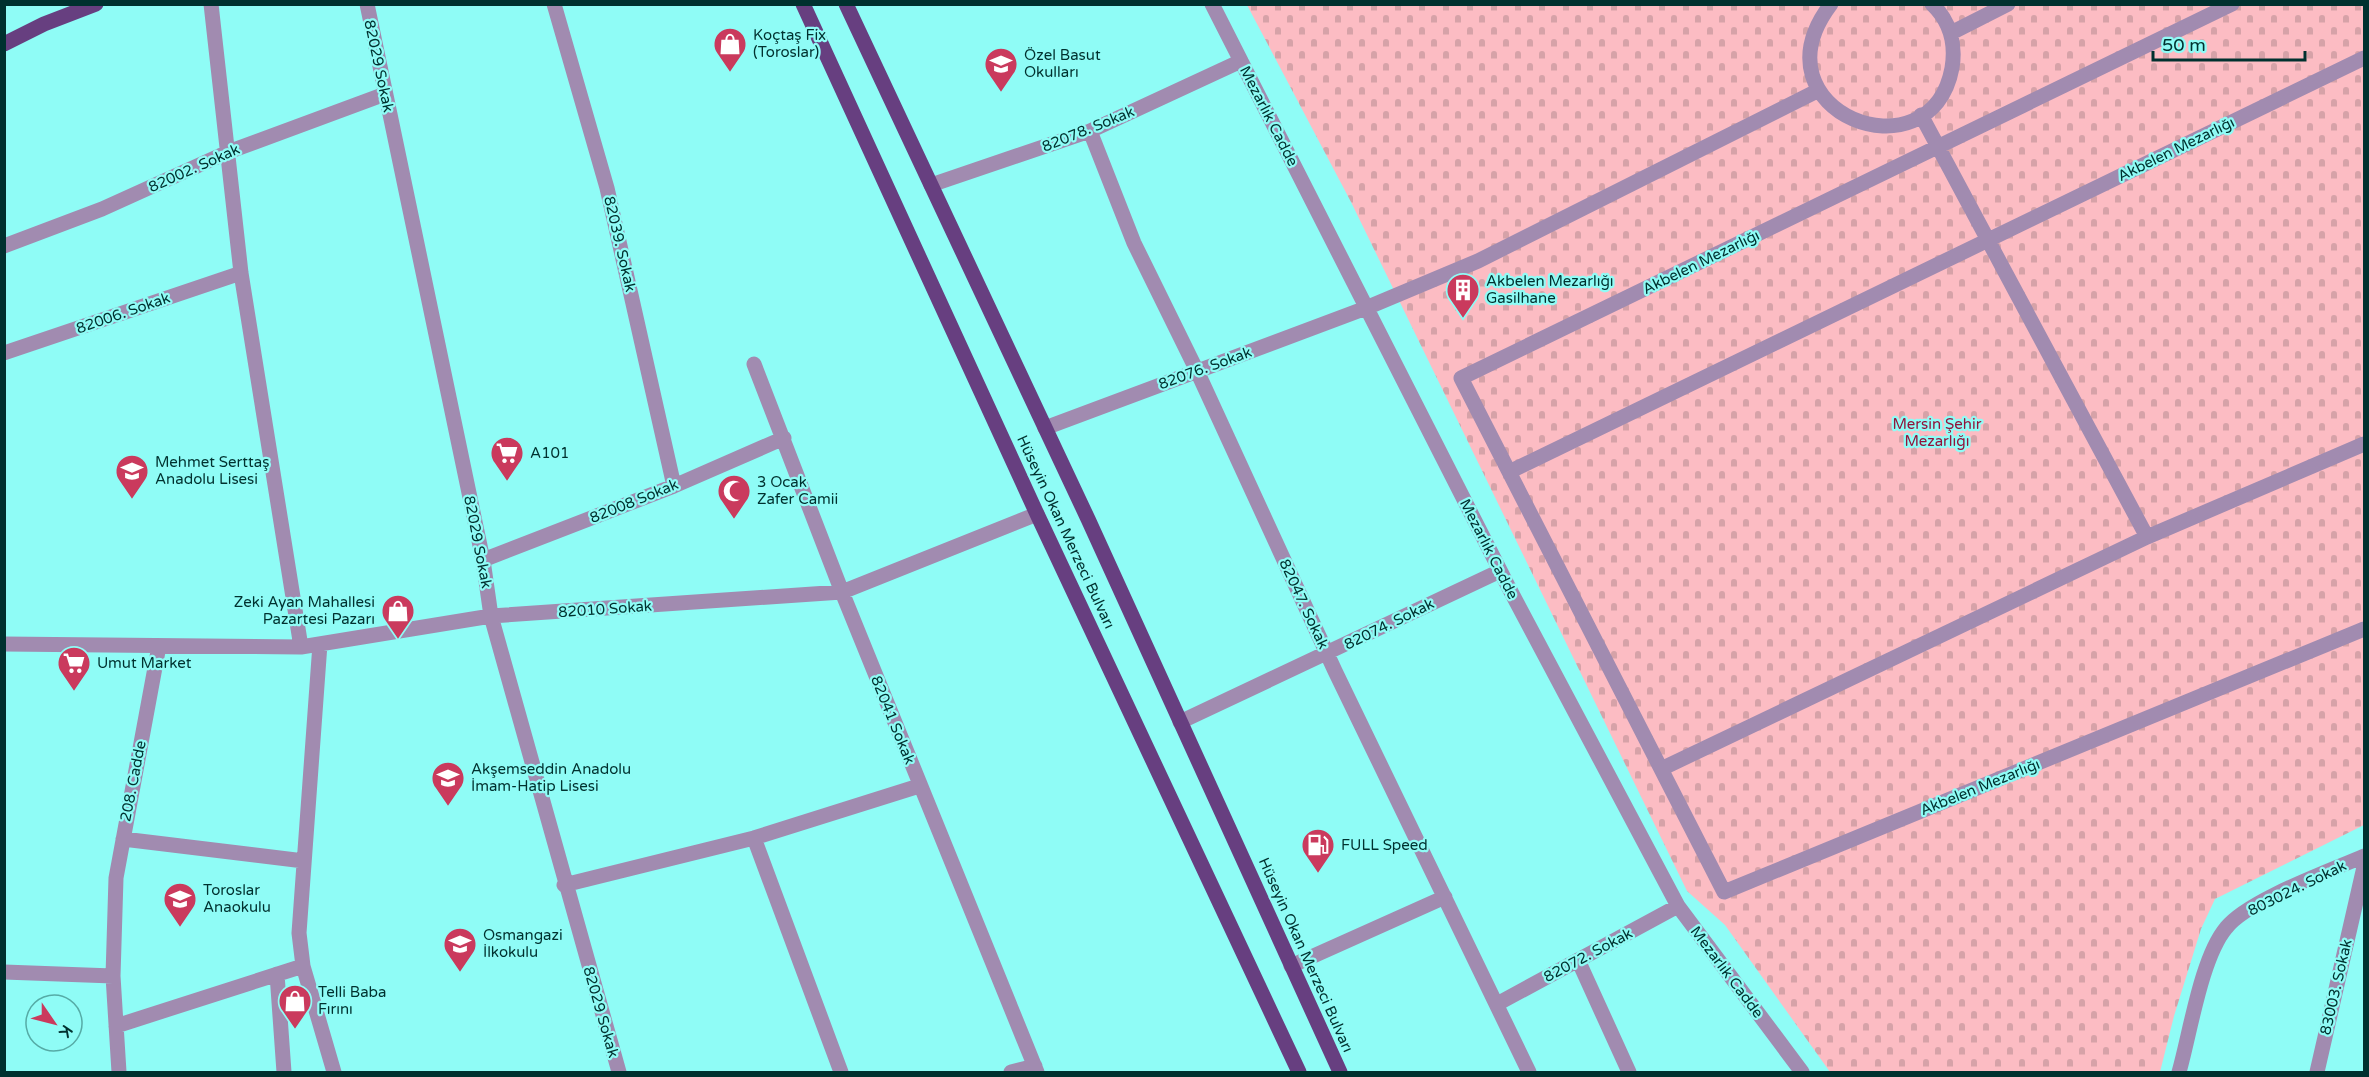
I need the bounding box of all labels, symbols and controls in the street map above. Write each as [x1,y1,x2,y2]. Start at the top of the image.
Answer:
street label: 82029 Sokak [360,18,398,114]
scale bar [2153,24,2304,62]
shop icon: Koçtaş Fix (Toroslar) [712,26,748,73]
place label: Koçtaş Fix (Toroslar) [753,26,826,61]
text: 50 m [2162,34,2206,56]
school or university icon: Özel Basut Okulları [983,46,1019,93]
place label: Özel Basut Okulları [1024,46,1101,81]
street label: Mezarlık Cadde [1236,63,1302,169]
street label: 82078. Sokak [1039,102,1137,156]
street label: Akbelen Mezarlığı [2115,113,2237,185]
street label: 82002. Sokak [146,140,242,196]
street label: 82039. Sokak [600,194,640,294]
street label: Akbelen Mezarlığı [1640,226,1762,298]
building icon: Akbelen Mezarlığı Gasilhane [1445,272,1481,319]
place label: Akbelen Mezarlığı Gasilhane [1486,272,1614,307]
street label: 82006. Sokak [74,289,172,337]
street label: 82076. Sokak [1156,343,1254,393]
park label: Mersin Şehir Mezarlığı [1893,415,1982,450]
street label: Hüseyin Okan Merzeci Bulvarı [1013,432,1119,632]
supermarket icon: A101 [489,435,525,482]
place label: A101 [530,444,569,462]
school or university icon: Mehmet Serttaş Anadolu Lisesi [114,453,150,500]
place label: Mehmet Serttaş Anadolu Lisesi [155,453,269,488]
mosque icon: 3 Ocak Zafer Camii [716,473,752,520]
place label: 3 Ocak Zafer Camii [757,473,838,508]
street label: 82008 Sokak [587,475,681,527]
street label: 82029 Sokak [460,494,496,590]
street label: Mezarlık Cadde [1456,496,1522,602]
street label: 82047. Sokak [1275,556,1333,652]
place label: Zeki Ayan Mahallesi Pazartesi Pazarı [234,593,375,628]
shop icon: Zeki Ayan Mahallesi Pazartesi Pazarı [380,593,416,640]
street label: 82074. Sokak [1341,594,1437,654]
street label: 82010 Sokak [557,597,653,621]
supermarket icon: Umut Market [56,645,92,692]
place label: Umut Market [97,654,192,672]
street label: 82041 Sokak [867,673,919,767]
street label: 208. Cadde [116,739,150,823]
street label: Akbelen Mezarlığı [1917,755,2043,819]
school or university icon: Akşemseddin Anadolu İmam-Hatip Lisesi [430,760,466,807]
place label: Akşemseddin Anadolu İmam-Hatip Lisesi [471,760,631,795]
fuel station icon: FULL Speed [1300,827,1336,874]
place label: FULL Speed [1341,836,1428,854]
street label: Hüseyin Okan Merzeci Bulvarı [1255,855,1357,1055]
street label: 803024. Sokak [2245,856,2349,920]
school or university icon: Toroslar Anaokulu [162,881,198,928]
place label: Toroslar Anaokulu [203,881,271,916]
street label: Mezarlık Cadde [1687,923,1767,1021]
street label: 82072. Sokak [1541,924,1635,986]
school or university icon: Osmangazi İlkokulu [442,926,478,973]
place label: Osmangazi İlkokulu [483,926,563,961]
street label: 83003. Sokak [2316,937,2356,1037]
street label: 82029 Sokak [579,964,623,1060]
shop icon: Telli Baba Fırını [277,983,313,1030]
place label: Telli Baba Fırını [318,983,387,1018]
north arrow [24,993,84,1053]
text: K [54,1021,77,1041]

